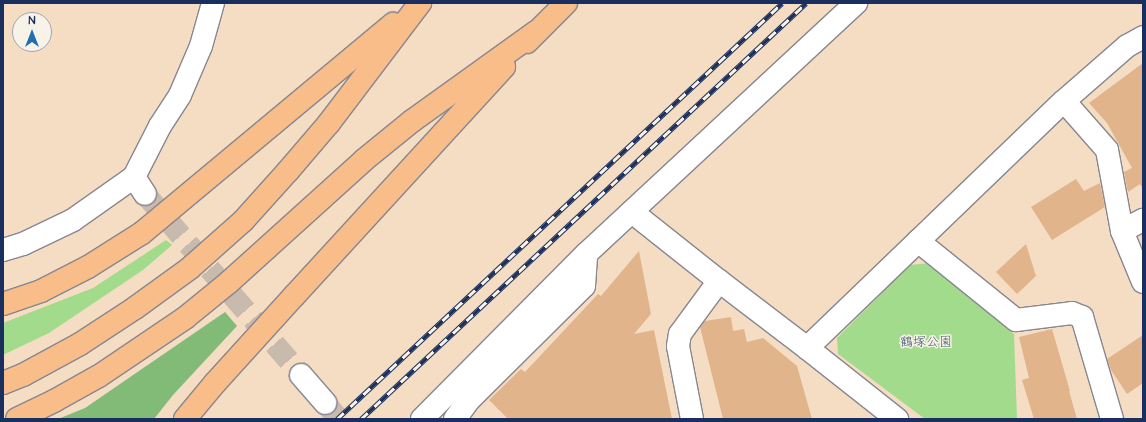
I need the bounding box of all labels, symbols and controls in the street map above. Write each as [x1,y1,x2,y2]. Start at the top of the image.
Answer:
north arrow [12,12,52,52]
text: N [29,13,35,28]
park label: 鶴塚公園 [900,334,952,350]

